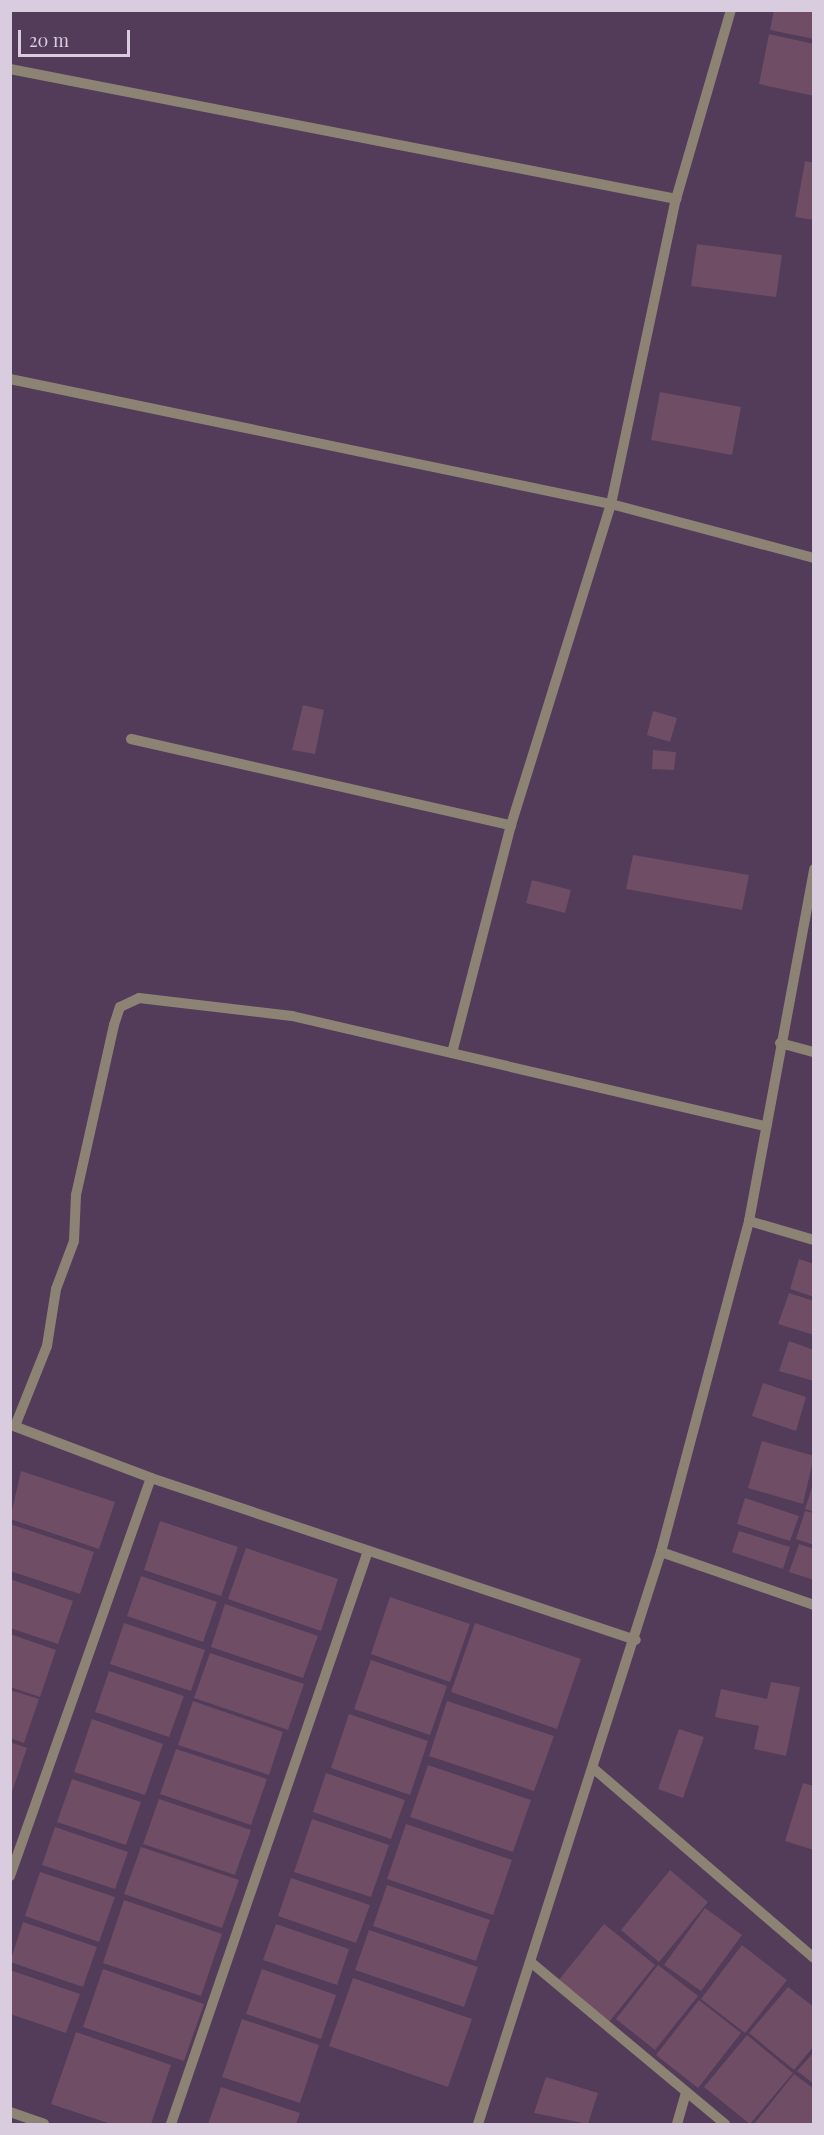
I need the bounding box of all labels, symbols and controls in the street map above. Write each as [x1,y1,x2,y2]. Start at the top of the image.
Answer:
scale bar [21,18,134,56]
text: 20 m [29,28,69,52]

